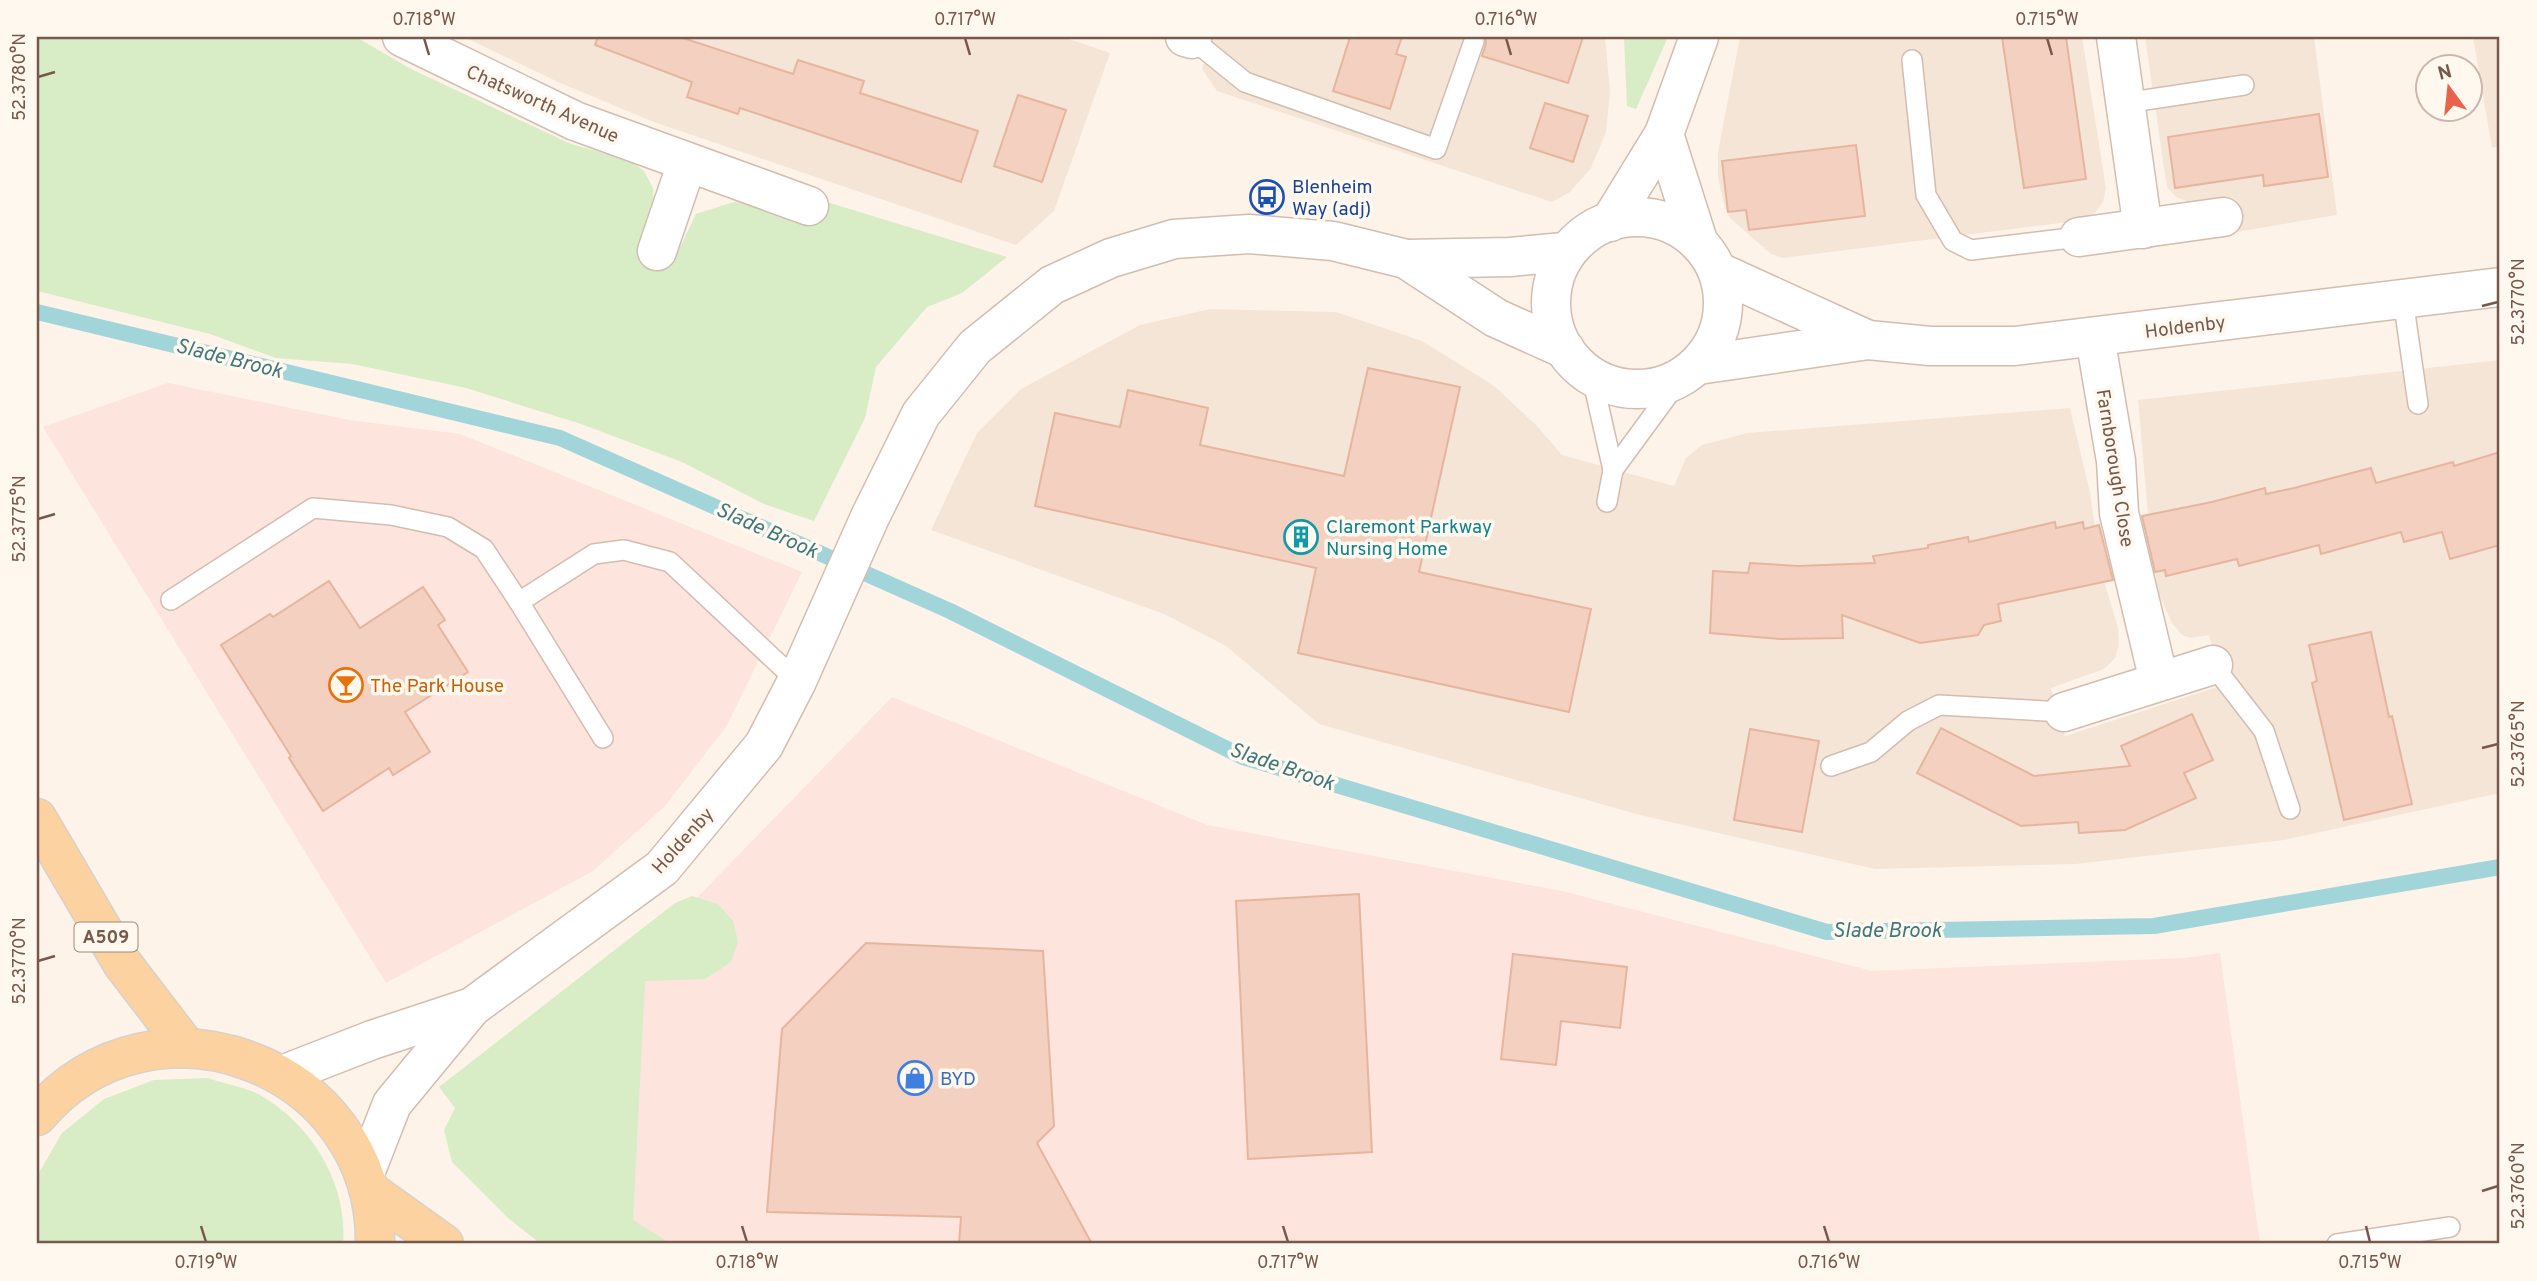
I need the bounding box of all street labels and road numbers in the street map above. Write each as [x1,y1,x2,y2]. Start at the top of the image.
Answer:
street label: Chatsworth Avenue [462,60,622,149]
street label: Holdenby [2143,311,2227,345]
street label: Farnborough Close [2090,388,2138,549]
street label: Holdenby [647,803,720,880]
road number: A509 [74,922,138,952]

